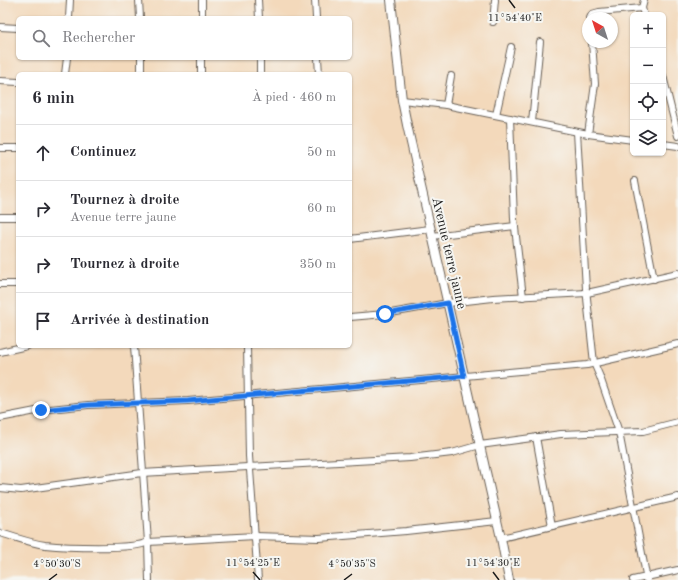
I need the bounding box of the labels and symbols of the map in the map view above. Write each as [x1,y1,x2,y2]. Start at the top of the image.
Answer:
north arrow [582,12,618,48]
text: 11°54'40"E [488,13,542,23]
street label: Avenue terre jaune [429,196,469,310]
route start [376,305,394,323]
route end [32,401,50,419]
text: 11°54'25"E [226,558,280,568]
text: 11°54'30"E [466,558,520,568]
text: 4°50'30"S [33,559,81,569]
text: 4°50'35"S [328,559,376,569]

